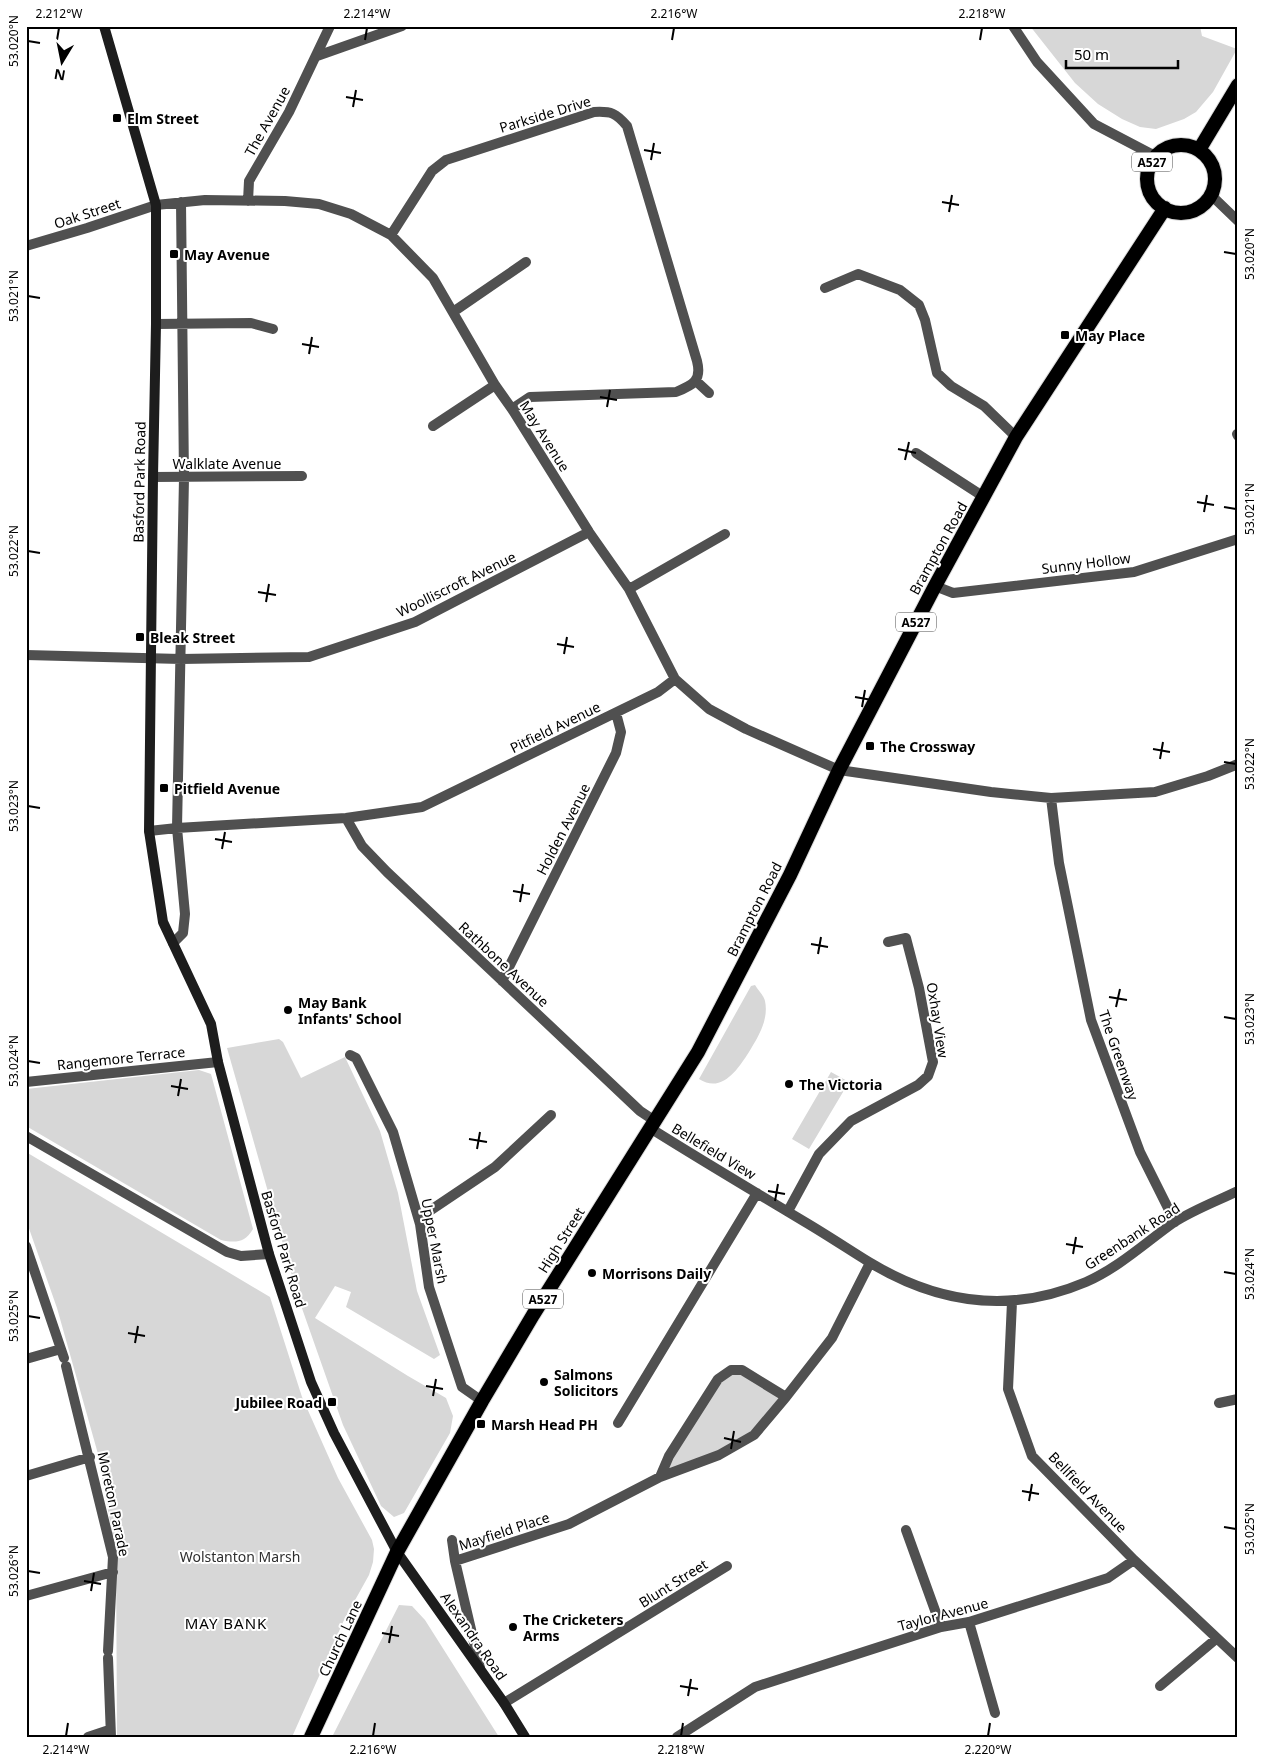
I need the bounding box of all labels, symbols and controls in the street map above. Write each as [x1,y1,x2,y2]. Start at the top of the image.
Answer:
text: 2.212°W [36,5,82,22]
text: 2.214°W [344,5,390,22]
text: 2.216°W [651,5,697,22]
text: 2.218°W [959,5,1005,22]
text: 53.020°N [5,15,22,67]
north arrow [38,38,88,88]
scale bar [1066,38,1179,70]
text: 50 m [1074,44,1109,64]
text: N [52,65,67,86]
street label: The Avenue [240,83,294,159]
street label: Parkside Drive [497,91,593,137]
place label: Elm Street [127,109,199,128]
marker: Elm Street [111,112,123,124]
road number: A527 [1132,152,1172,172]
street label: Oak Street [51,193,123,233]
text: 53.020°N [1241,228,1258,280]
place label: May Avenue [184,245,270,264]
marker: May Avenue [168,248,180,260]
text: 53.021°N [5,270,22,322]
place label: May Place [1075,326,1145,345]
marker: May Place [1059,329,1071,341]
street label: May Avenue [516,397,574,475]
street label: Basford Park Road [128,421,150,543]
street label: Walklate Avenue [173,454,282,473]
text: 53.021°N [1241,483,1258,535]
street label: Brampton Road [905,498,971,598]
text: 53.022°N [5,525,22,577]
street label: Woolliscroft Avenue [393,547,519,621]
street label: Sunny Hollow [1040,548,1132,578]
road number: A527 [896,612,936,632]
place label: Bleak Street [150,628,235,647]
marker: Bleak Street [134,631,146,643]
street label: Pitfield Avenue [507,697,604,757]
place label: The Crossway [880,737,975,756]
text: 53.022°N [1241,738,1258,790]
marker: The Crossway [864,740,876,752]
place label: Pitfield Avenue [174,779,280,798]
text: 53.023°N [5,780,22,832]
street label: Holden Avenue [532,780,594,878]
marker: Pitfield Avenue [158,782,170,794]
street label: Brampton Road [722,859,786,959]
street label: Rathbone Avenue [455,917,553,1011]
street label: Oxhay View [923,981,953,1059]
place label: May Bank Infants' School [298,993,402,1028]
text: 53.023°N [1241,993,1258,1045]
marker: May Bank Infants' School [282,1004,294,1016]
street label: The Greenway [1095,1007,1144,1103]
text: 53.024°N [5,1035,22,1087]
street label: Rangemore Terrace [56,1042,186,1074]
place label: The Victoria [799,1075,882,1094]
marker: The Victoria [783,1078,795,1090]
street label: Bellefield View [668,1118,760,1184]
street label: Basford Park Road [257,1188,311,1310]
street label: Upper Marsh [417,1197,453,1285]
street label: Greenbank Road [1081,1198,1183,1274]
street label: High Street [533,1204,589,1276]
text: 53.024°N [1241,1248,1258,1300]
place label: Morrisons Daily [602,1264,711,1283]
marker: Morrisons Daily [586,1267,598,1279]
text: 53.025°N [5,1290,22,1342]
road number: A527 [523,1290,563,1308]
place label: Salmons Solicitors [554,1365,618,1400]
marker: Salmons Solicitors [538,1376,550,1388]
place label: Jubilee Road [234,1393,322,1412]
marker: Jubilee Road [326,1396,338,1408]
place label: Marsh Head PH [491,1415,598,1434]
marker: Marsh Head PH [475,1418,487,1430]
street label: Bellfield Avenue [1045,1447,1132,1537]
street label: Moreton Parade [94,1450,134,1558]
text: 53.025°N [1241,1503,1258,1555]
street label: Mayfield Place [456,1507,552,1555]
text: 53.026°N [5,1545,22,1597]
park label: Wolstanton Marsh [180,1547,300,1566]
street label: Blunt Street [635,1554,711,1612]
street label: Alexandra Road [437,1588,511,1684]
street label: Taylor Avenue [896,1593,990,1635]
street label: Church Lane [314,1597,366,1679]
place label: The Cricketers Arms [523,1610,624,1645]
district label: MAY BANK [185,1613,267,1633]
marker: The Cricketers Arms [507,1621,519,1633]
text: 2.214°W [43,1741,89,1758]
text: 2.216°W [350,1741,396,1758]
text: 2.218°W [658,1741,704,1758]
text: 2.220°W [965,1741,1011,1758]

